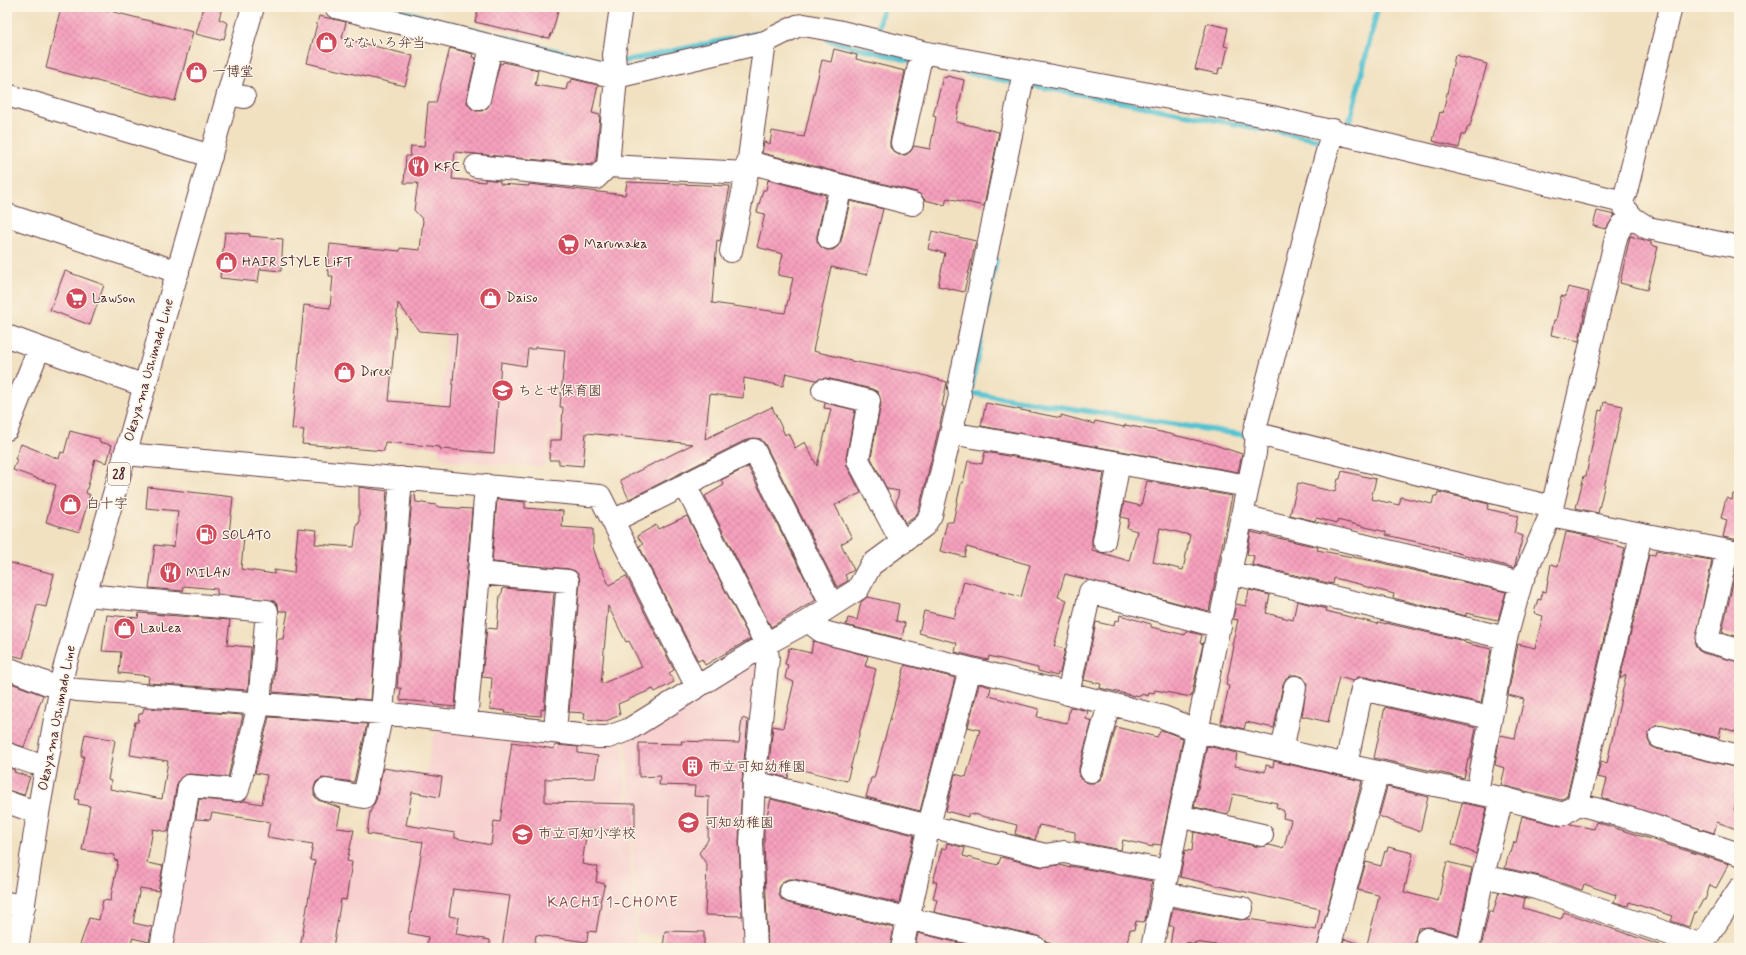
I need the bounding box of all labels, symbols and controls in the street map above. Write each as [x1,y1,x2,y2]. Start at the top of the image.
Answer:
shop icon: なないろ弁当 [314,30,340,56]
place label: なないろ弁当 [342,34,426,52]
shop icon: 一博堂 [184,59,210,85]
place label: 一博堂 [212,63,254,81]
restaurant icon: KFC [406,154,432,180]
place label: KFC [434,158,460,176]
supermarket icon: Marunaka [556,231,582,257]
place label: Marunaka [584,235,648,253]
shop icon: HAIR STYLE LiFT [214,249,240,275]
place label: HAIR STYLE LiFT [242,253,353,271]
supermarket icon: Lawson [64,285,90,311]
shop icon: Daiso [478,285,504,311]
place label: Lawson [92,289,135,307]
place label: Daiso [506,289,538,307]
street label: Okayama Ushimado Line [120,296,178,444]
shop icon: Direx [332,359,358,385]
place label: Direx [360,363,391,381]
school or university icon: ちとせ保育園 [489,378,515,404]
place label: ちとせ保育園 [518,382,602,400]
road number: 28 [108,463,130,485]
shop icon: 白十字 [58,491,84,517]
place label: 白十字 [86,495,128,513]
fuel station icon: SOLATO [193,522,219,548]
place label: SOLATO [222,526,271,544]
restaurant icon: MILAN [157,560,183,586]
place label: MILAN [186,564,231,582]
shop icon: LauLea [112,615,138,641]
place label: LauLea [140,619,182,637]
street label: Okayama Ushimado Line [34,644,80,792]
building icon: 市立可知幼稚園 [679,754,705,780]
place label: 市立可知幼稚園 [708,758,806,776]
school or university icon: 可知幼稚園 [675,810,701,836]
place label: 可知幼稚園 [704,814,774,832]
school or university icon: 市立可知小学校 [509,821,535,847]
place label: 市立可知小学校 [538,825,636,843]
district label: KACHI 1-CHOME [547,893,679,913]

